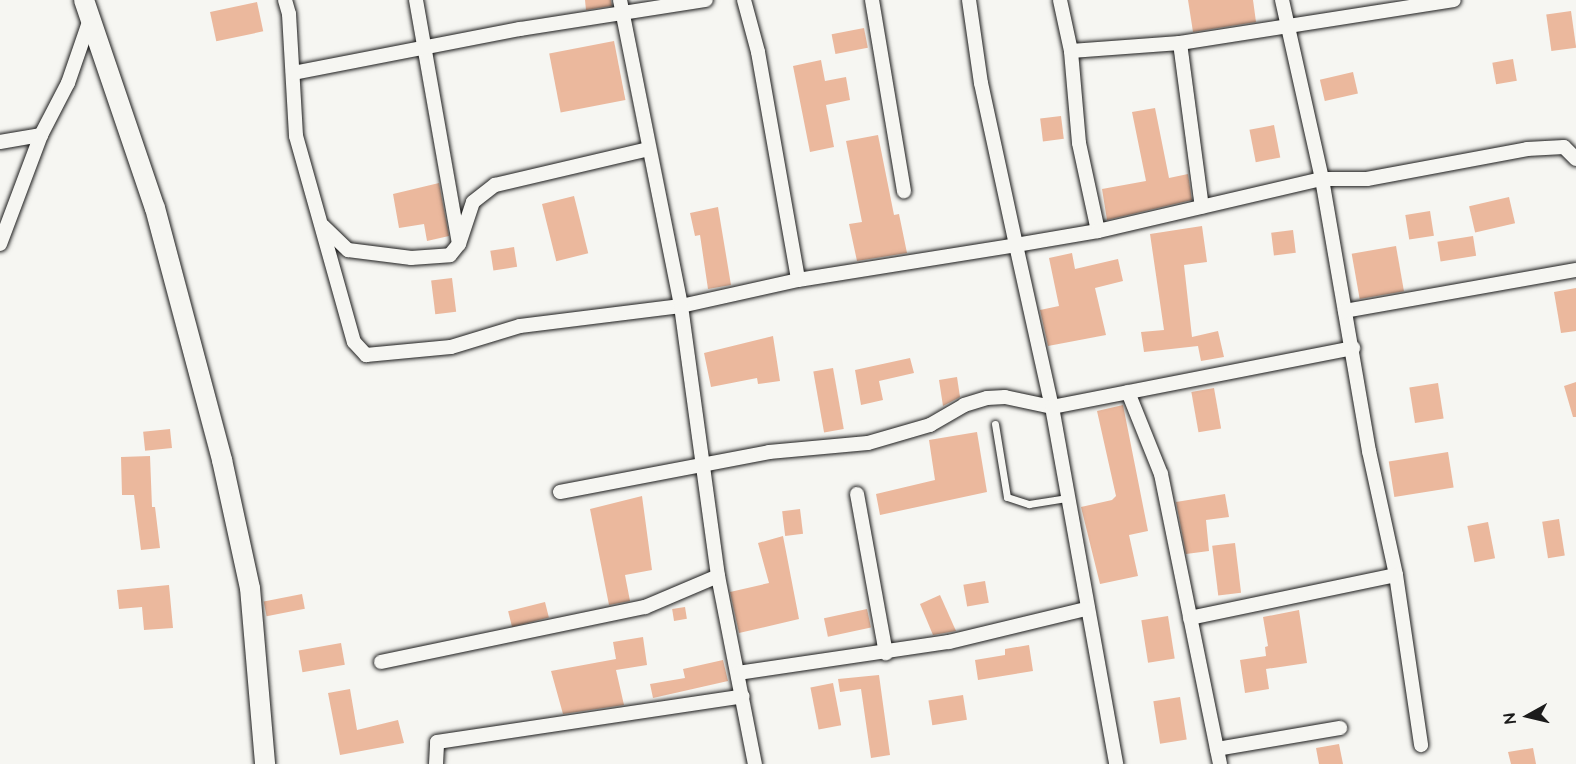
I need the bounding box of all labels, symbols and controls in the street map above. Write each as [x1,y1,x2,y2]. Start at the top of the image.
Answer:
north arrow [1498,686,1558,746]
text: N [1499,712,1522,725]

